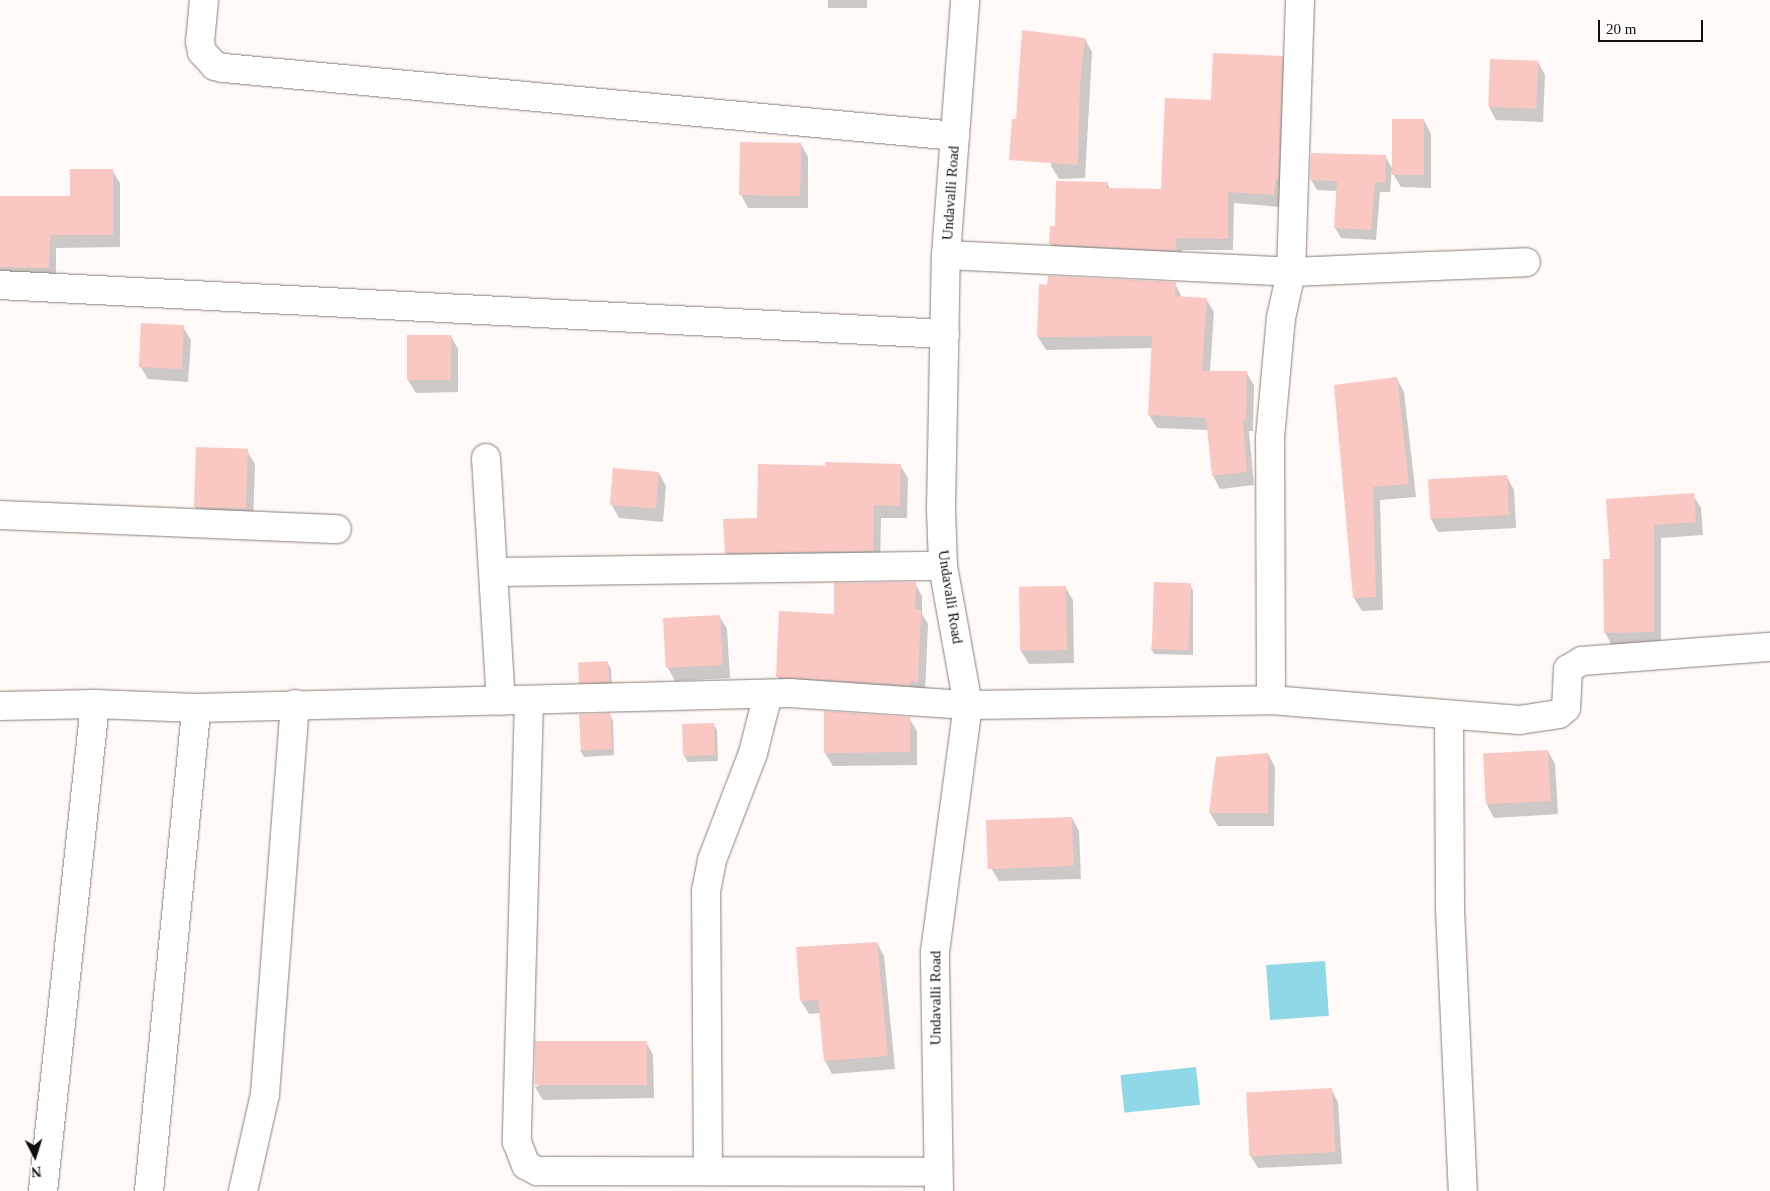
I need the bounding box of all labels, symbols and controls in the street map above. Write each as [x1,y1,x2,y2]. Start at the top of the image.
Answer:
scale bar [1600,10,1705,42]
text: 20 m [1606,21,1636,37]
street label: Undavalli Road [939,145,963,241]
street label: Undavalli Road [934,549,966,645]
street label: Undavalli Road [927,951,945,1045]
north arrow [10,1131,60,1181]
text: N [31,1164,42,1179]

